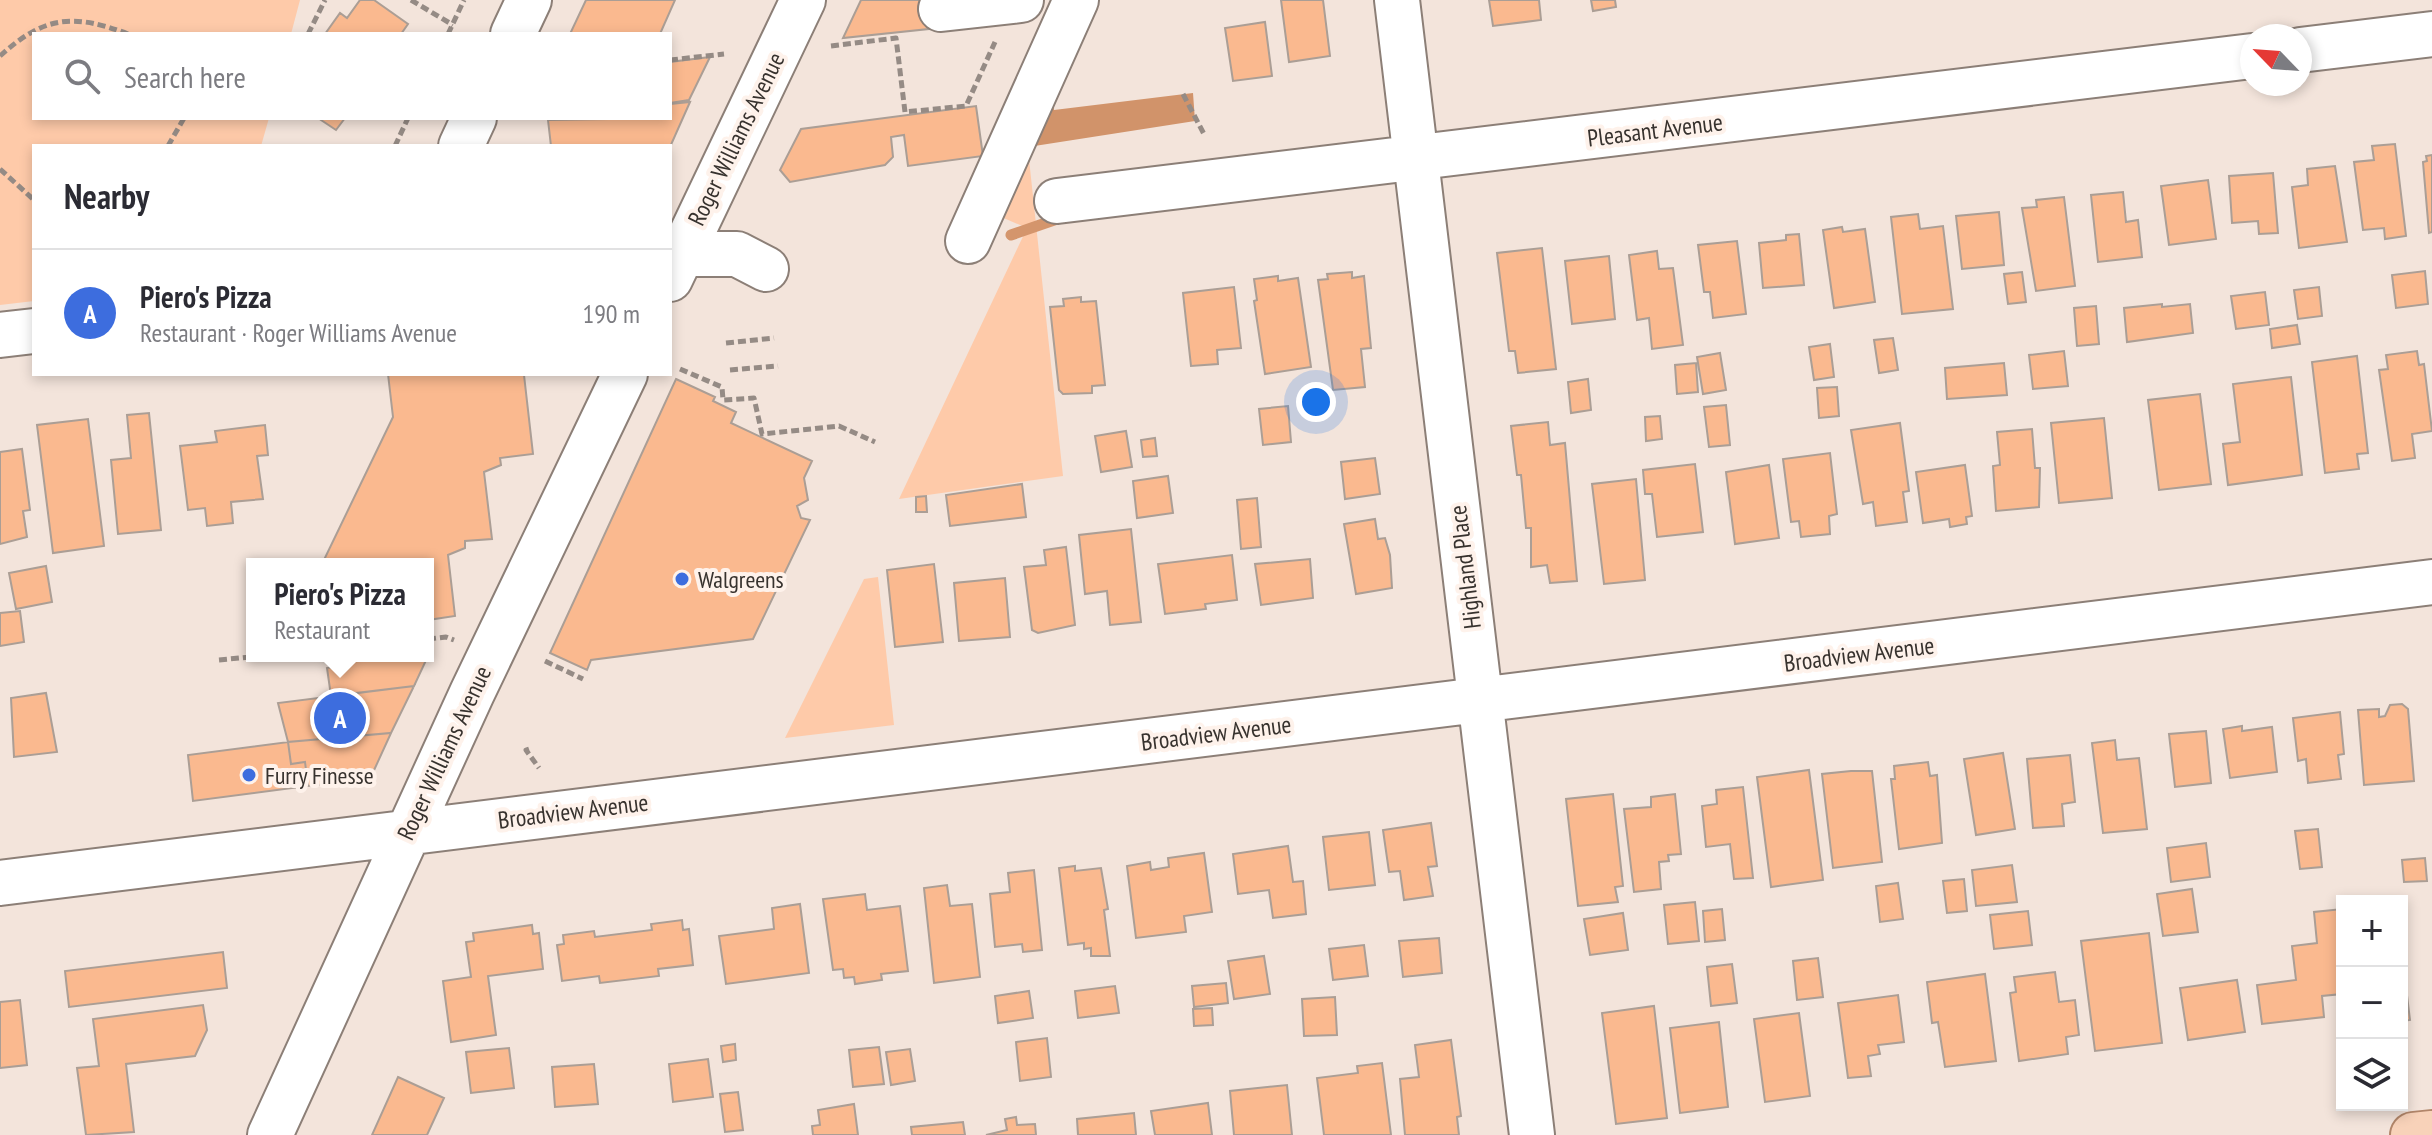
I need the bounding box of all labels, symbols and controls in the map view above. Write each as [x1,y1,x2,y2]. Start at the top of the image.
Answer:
north arrow [2240,24,2312,96]
search box [32,32,672,120]
street label: Roger Williams Avenue [681,47,791,231]
icon: search [60,54,104,98]
text: Search here [124,57,246,96]
street label: Pleasant Avenue [1586,106,1724,154]
text: Nearby [64,174,149,218]
text: Piero's Pizza [140,277,272,316]
text: A [83,297,97,330]
text: 190 m [582,297,640,330]
text: Restaurant · Roger Williams Avenue [140,316,457,349]
your location [1296,382,1336,422]
street label: Highland Place [1442,503,1488,631]
popup [246,558,434,662]
place label: Walgreens [698,564,784,595]
marker: Walgreens [673,570,691,588]
text: Piero's Pizza [274,574,406,613]
text: Restaurant [274,613,370,646]
street label: Broadview Avenue [1782,629,1936,679]
street label: Roger Williams Avenue [390,661,498,845]
pin: A [314,688,366,748]
street label: Broadview Avenue [1139,708,1293,758]
place label: Furry Finesse [265,760,374,791]
marker: Furry Finesse [240,766,258,784]
street label: Broadview Avenue [496,786,650,836]
map controls [2336,895,2408,1111]
button: + [2336,895,2408,967]
button: − [2336,967,2408,1039]
button: layers [2336,1039,2408,1111]

